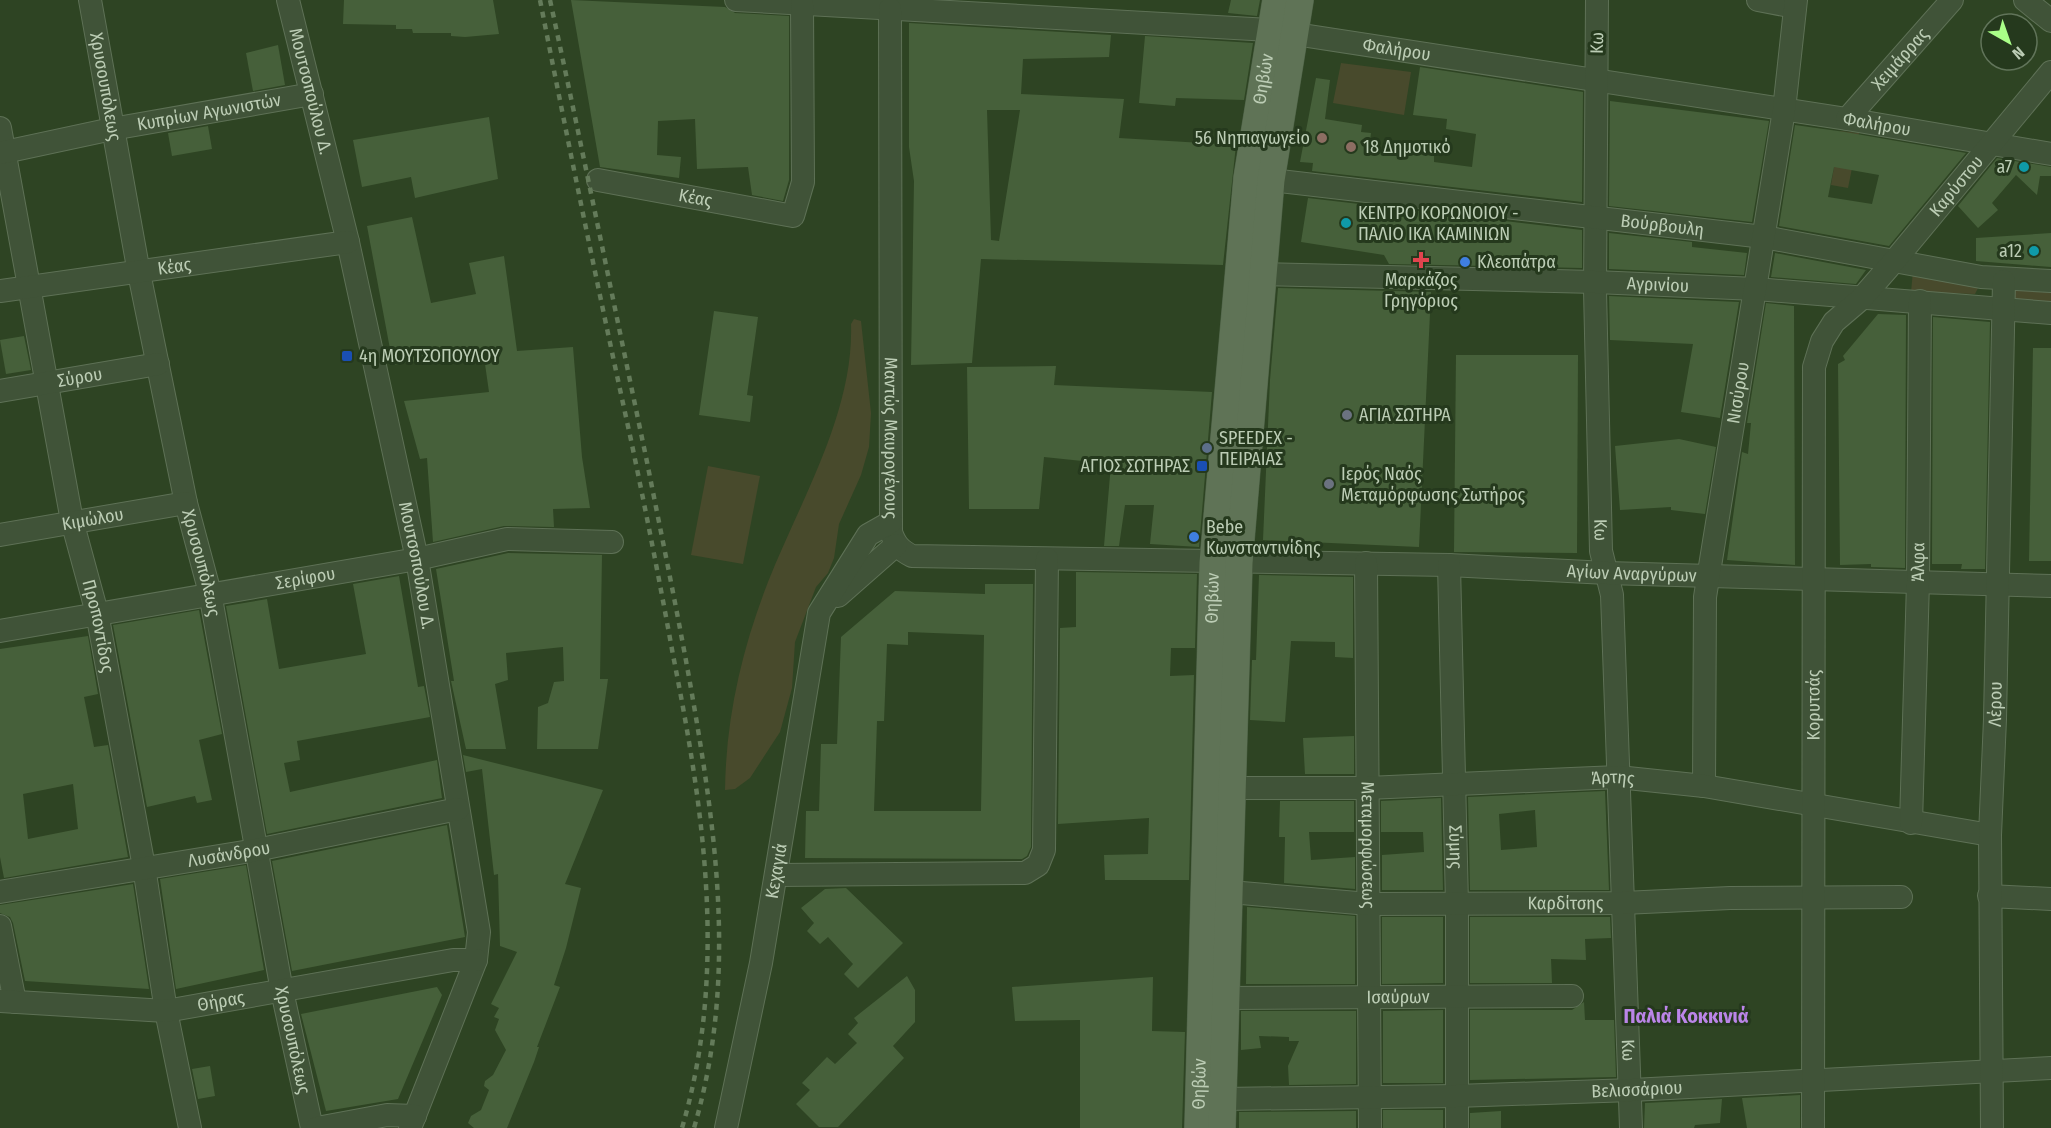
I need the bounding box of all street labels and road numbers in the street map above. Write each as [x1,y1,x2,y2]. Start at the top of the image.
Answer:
street label: Χειμάρρας [1867,23,1933,95]
street label: Μουτσοπούλου Δ. [284,26,337,157]
street label: Χρυσουπόλεως [85,31,126,143]
street label: Κω [1586,32,1608,54]
street label: Φαλήρου [1361,33,1432,66]
street label: Θηβών [1248,52,1278,106]
street label: Κυπρίων Αγωνιστών [135,89,283,135]
street label: Φαλήρου [1841,107,1913,141]
street label: Καρύστου [1925,151,1988,221]
street label: Κέας [677,184,714,212]
street label: Βούρβουλη [1620,210,1705,241]
street label: Κέας [156,253,193,280]
street label: Αγρινίου [1626,272,1689,297]
street label: Μαντώς Μαυρογένους [880,357,902,519]
street label: Νισύρου [1722,360,1754,425]
street label: Σύρου [56,363,104,392]
street label: Μουτσοπούλου Δ. [394,500,440,631]
street label: Κιμώλου [60,503,125,535]
street label: Χρυσουπόλεως [177,507,225,619]
street label: Κω [1589,519,1612,541]
street label: Άλφα [1907,542,1929,582]
street label: Αγίων Αναργύρων [1566,560,1697,587]
street label: Σερίφου [274,562,337,594]
street label: Θηβών [1200,572,1224,624]
street label: Προποντίδος [77,577,119,675]
street label: Κορυτσάς [1803,669,1825,740]
street label: Λέρου [1984,681,2007,727]
street label: Άρτης [1591,766,1636,790]
street label: Μεταμορφώσεως [1357,781,1379,909]
street label: Σύμης [1444,825,1467,869]
street label: Λυσάνδρου [186,836,272,872]
street label: Κεχαγιά [761,842,792,900]
street label: Καρδίτσης [1527,892,1604,914]
street label: Χρυσουπόλεως [270,985,315,1096]
street label: Θήρας [196,986,246,1016]
street label: Ισαύρων [1366,986,1430,1008]
street label: Κω [1617,1039,1640,1062]
street label: Θηβών [1187,1058,1211,1110]
street label: Βελισσάριου [1591,1076,1683,1102]

